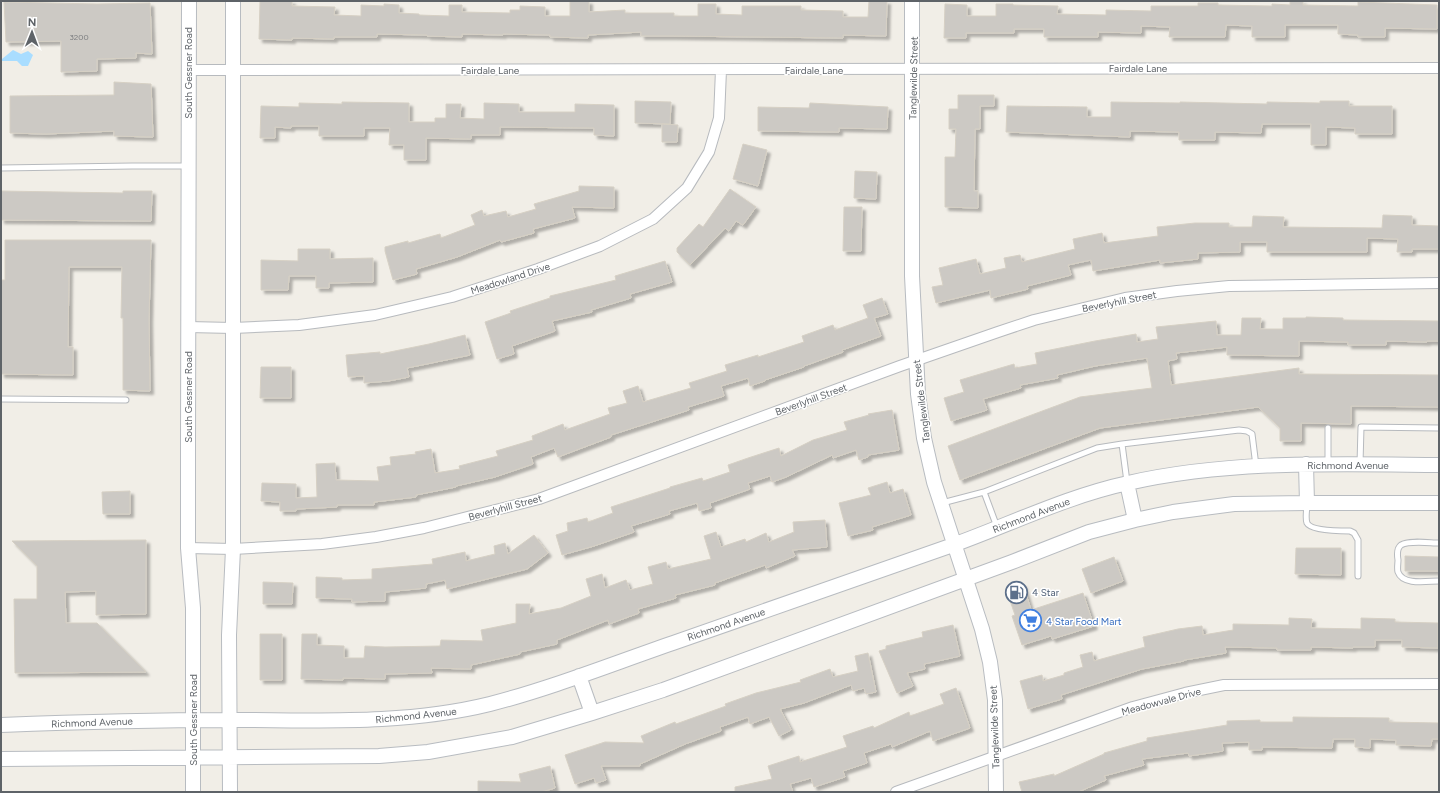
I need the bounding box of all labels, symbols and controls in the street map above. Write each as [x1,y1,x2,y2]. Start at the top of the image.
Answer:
north arrow [12,12,52,52]
text: N [28,16,37,29]
street label: South Gessner Road [182,27,195,119]
house number: 3200 [69,32,89,42]
street label: Tanglewilde Street [906,36,921,120]
street label: Fairdale Lane [1109,62,1168,75]
street label: Fairdale Lane [461,64,520,77]
street label: Fairdale Lane [785,64,844,77]
street label: Meadowland Drive [469,259,552,297]
street label: Beverlyhill Street [1081,288,1158,315]
street label: South Gessner Road [182,351,195,443]
street label: Tanglewilde Street [910,359,933,443]
street label: Beverlyhill Street [773,380,849,419]
street label: Richmond Avenue [1307,459,1389,472]
street label: Beverlyhill Street [467,491,544,524]
street label: Richmond Avenue [991,495,1072,536]
fuel station icon: 4 Star [1003,579,1029,605]
place label: 4 Star [1032,586,1060,599]
street label: Richmond Avenue [685,605,767,644]
supermarket icon: 4 Star Food Mart [1018,608,1044,634]
place label: 4 Star Food Mart [1046,615,1122,628]
street label: South Gessner Road [187,674,200,766]
street label: Meadowvale Drive [1120,684,1203,718]
street label: Tanglewilde Street [987,685,1002,769]
street label: Richmond Avenue [375,705,458,726]
street label: Richmond Avenue [51,715,134,730]

